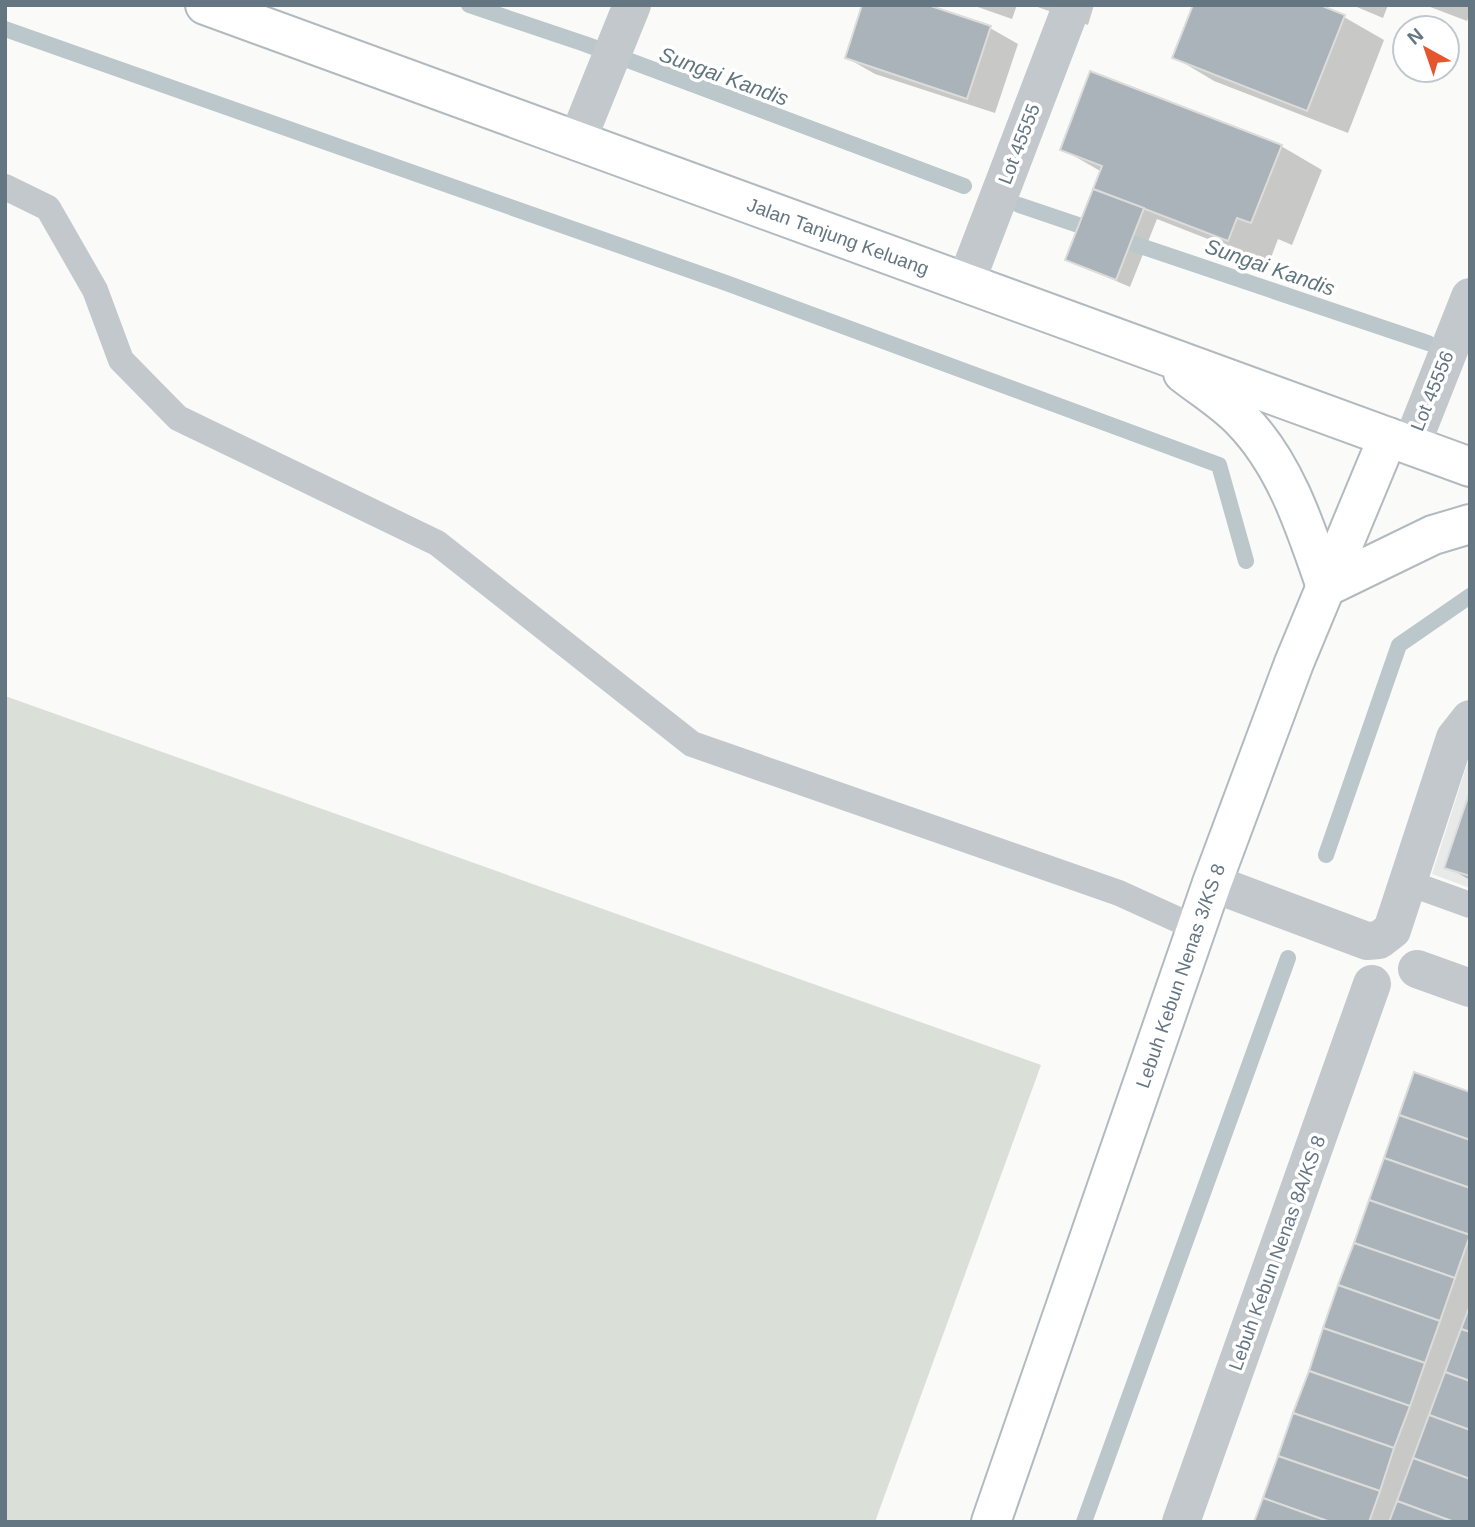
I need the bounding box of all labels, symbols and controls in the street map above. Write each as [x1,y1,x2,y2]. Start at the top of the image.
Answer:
north arrow [1391,14,1461,84]
text: N [1403,24,1427,49]
water label: Sungai Kandis [656,42,792,110]
street label: Lot 45555 [994,101,1044,187]
street label: Jalan Tanjung Keluang [744,193,932,279]
water label: Sungai Kandis [1202,234,1338,300]
street label: Lot 45556 [1406,348,1458,434]
street label: Lebuh Kebun Nenas 3/KS 8 [1131,861,1229,1091]
street label: Lebuh Kebun Nenas 8A/KS 8 [1225,1133,1329,1373]

